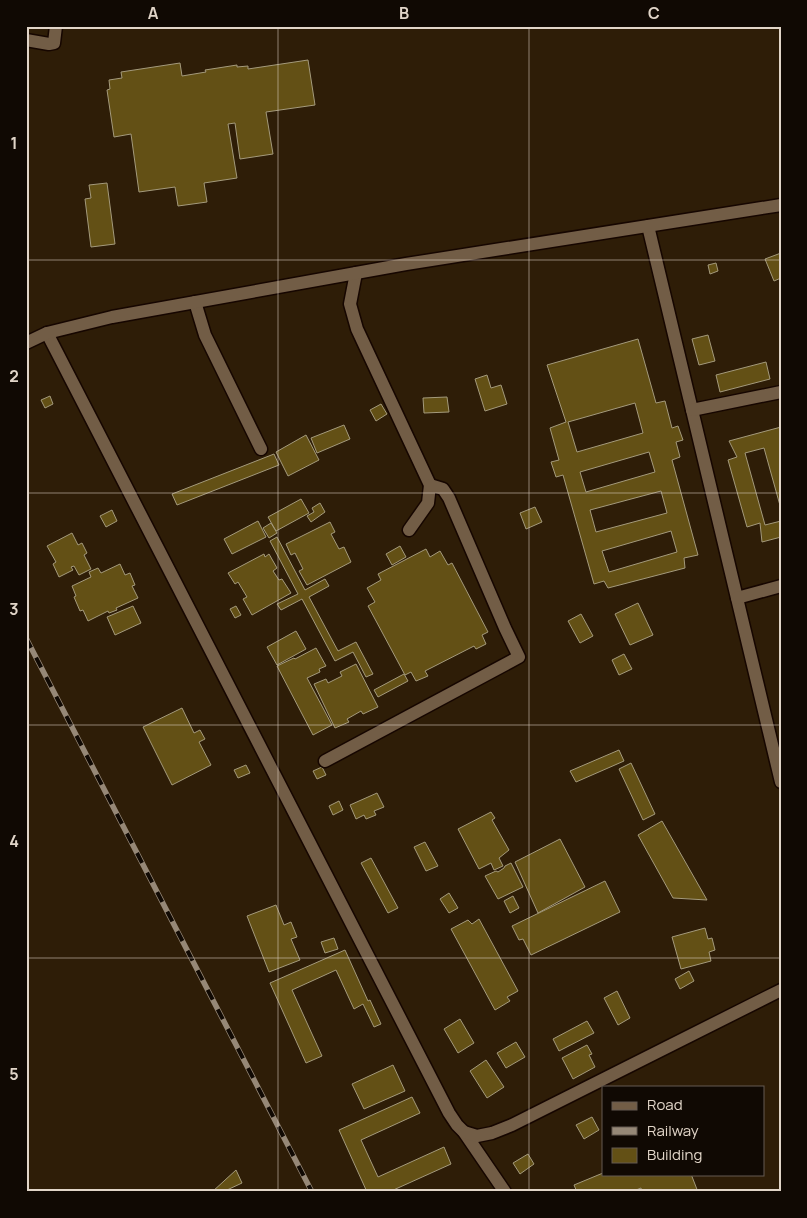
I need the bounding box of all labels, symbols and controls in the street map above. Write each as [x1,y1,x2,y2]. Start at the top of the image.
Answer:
text: A [148,2,159,24]
text: B [399,2,409,24]
text: C [648,2,660,24]
text: 1 [10,132,18,154]
text: 2 [9,365,19,387]
text: 3 [9,598,19,620]
text: 4 [9,830,19,852]
text: 5 [9,1063,19,1085]
legend [602,1086,764,1176]
text: Road [647,1094,683,1115]
text: Railway [647,1120,699,1141]
text: Building [647,1144,702,1165]

